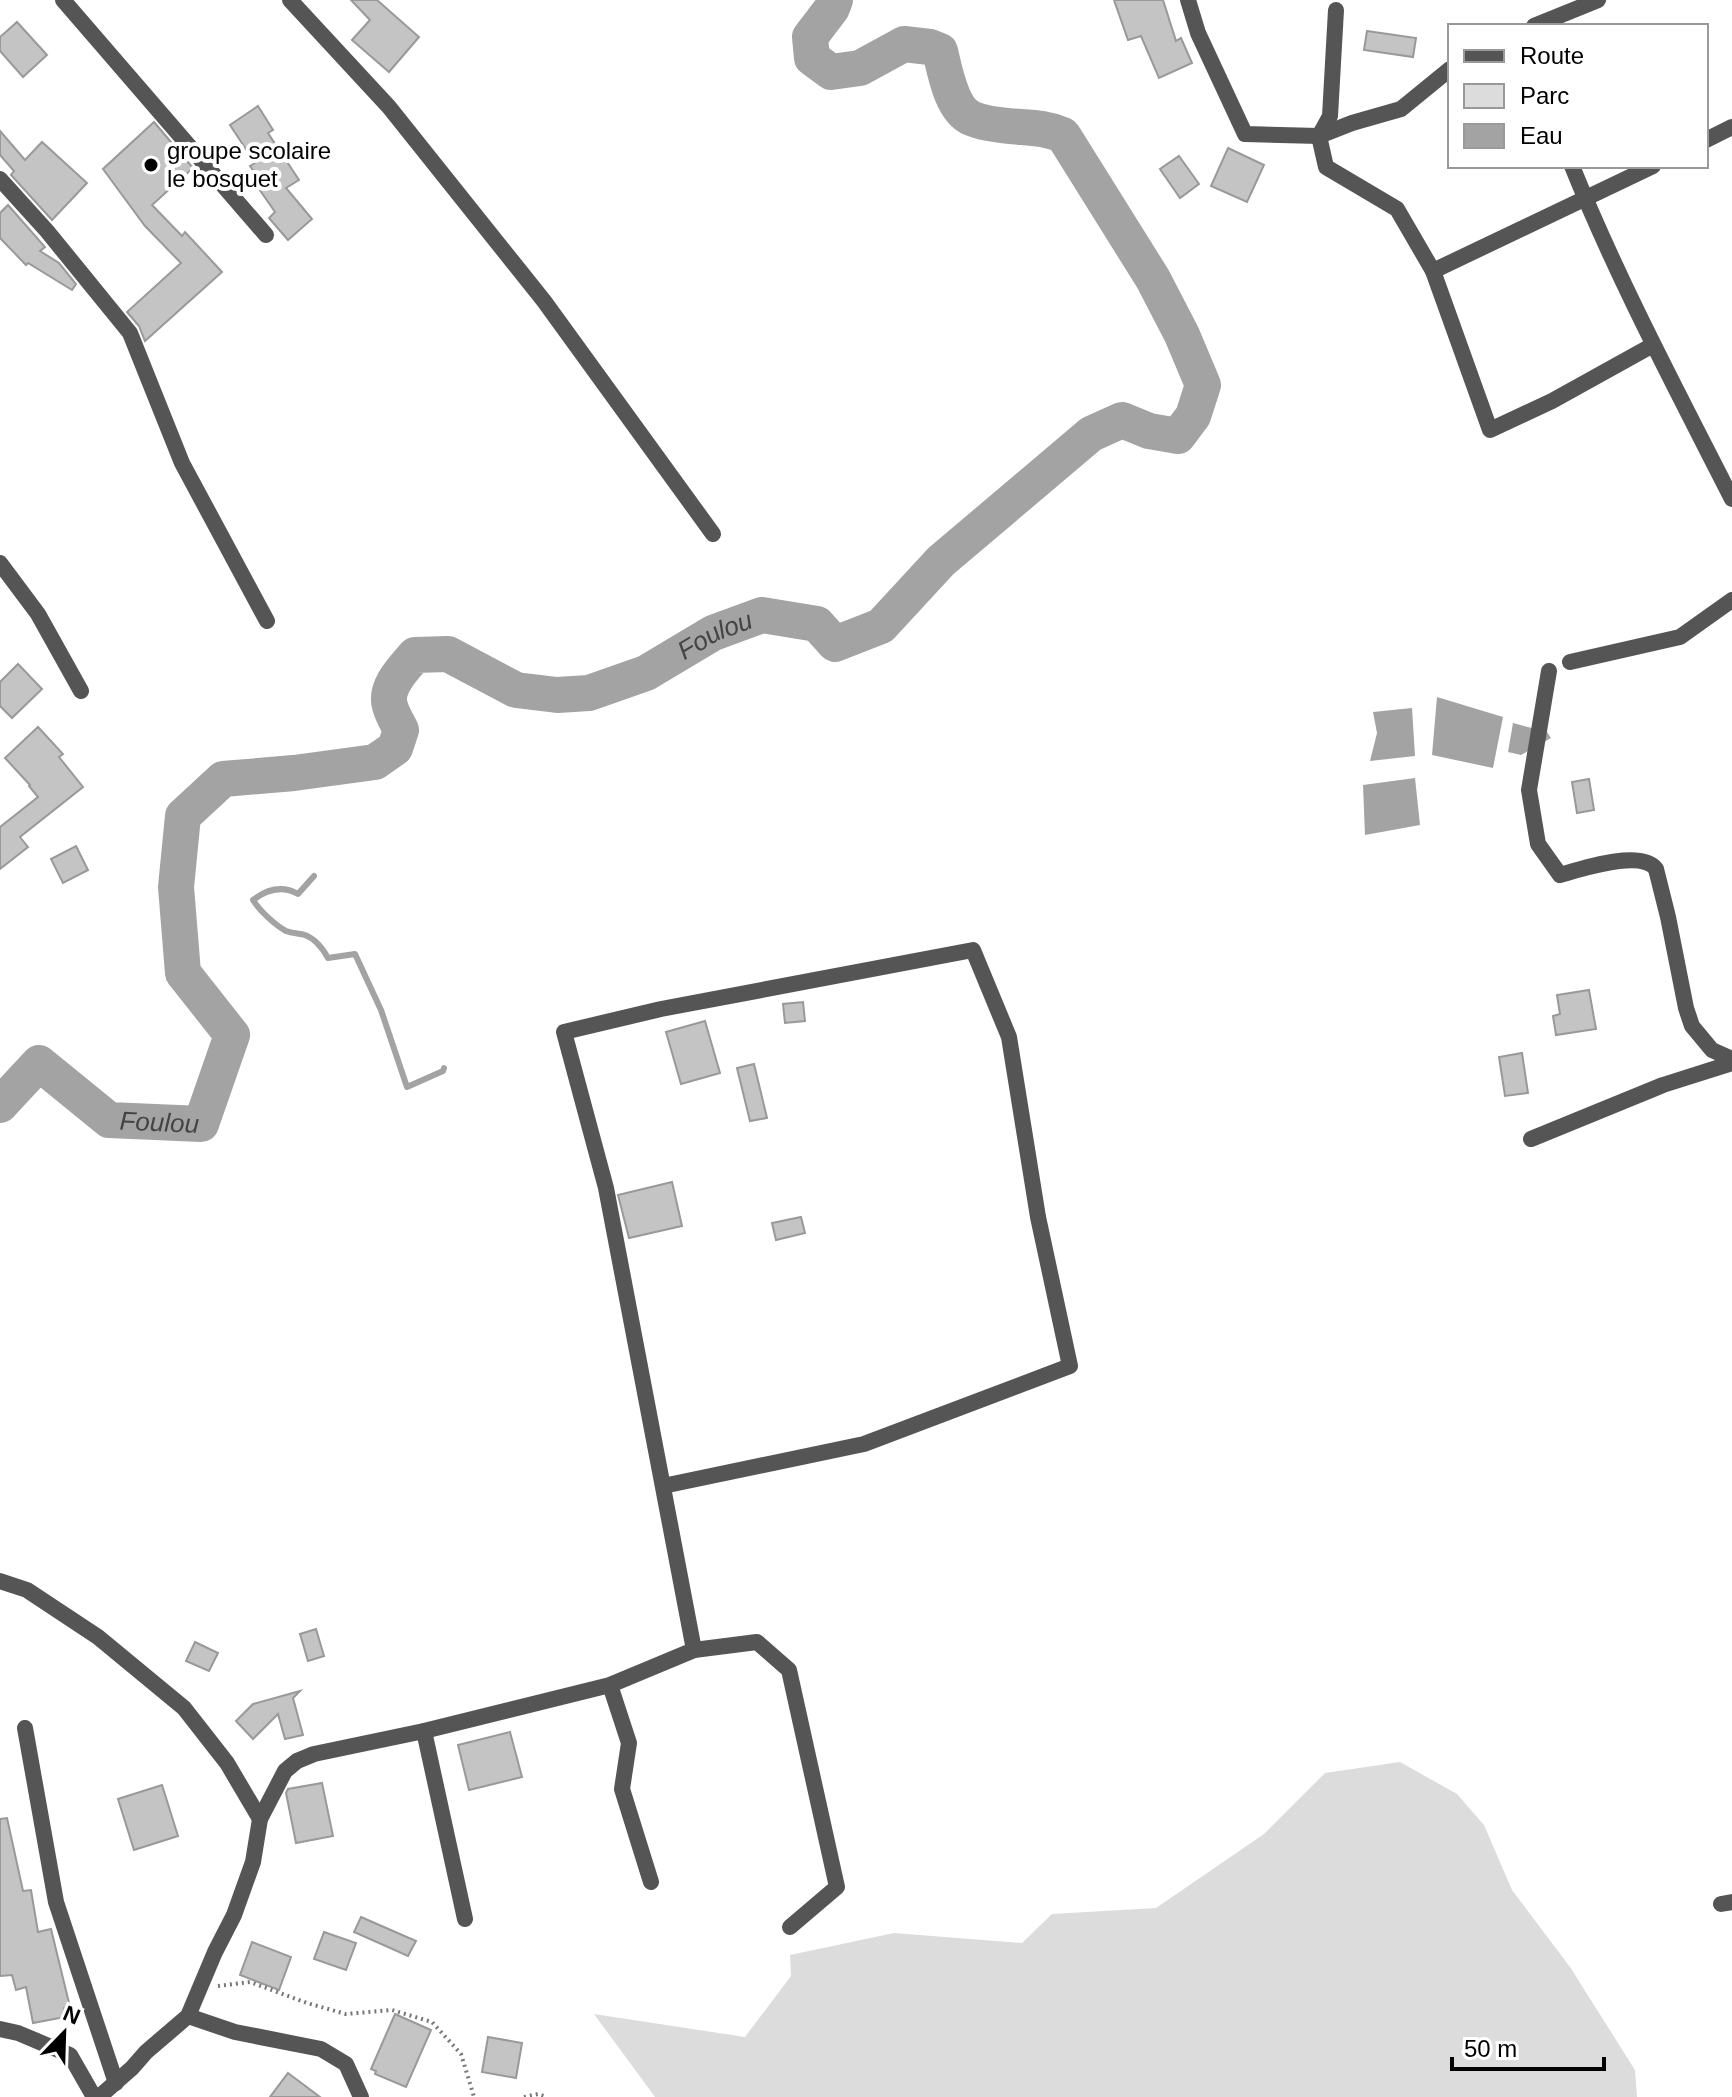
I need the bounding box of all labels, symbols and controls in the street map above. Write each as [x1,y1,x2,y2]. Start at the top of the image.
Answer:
legend [1448,24,1708,168]
text: Route [1520,42,1584,69]
text: Parc [1520,82,1569,109]
text: Eau [1520,122,1563,149]
place label: groupe scolaire le bosquet [167,137,331,192]
marker: groupe scolaire le bosquet [142,156,160,174]
water label: Foulou [672,605,756,666]
water label: Foulou [119,1105,200,1139]
north arrow [24,1993,104,2073]
text: N [59,2000,84,2030]
scale bar [1452,2021,1604,2071]
text: 50 m [1464,2035,1517,2062]

